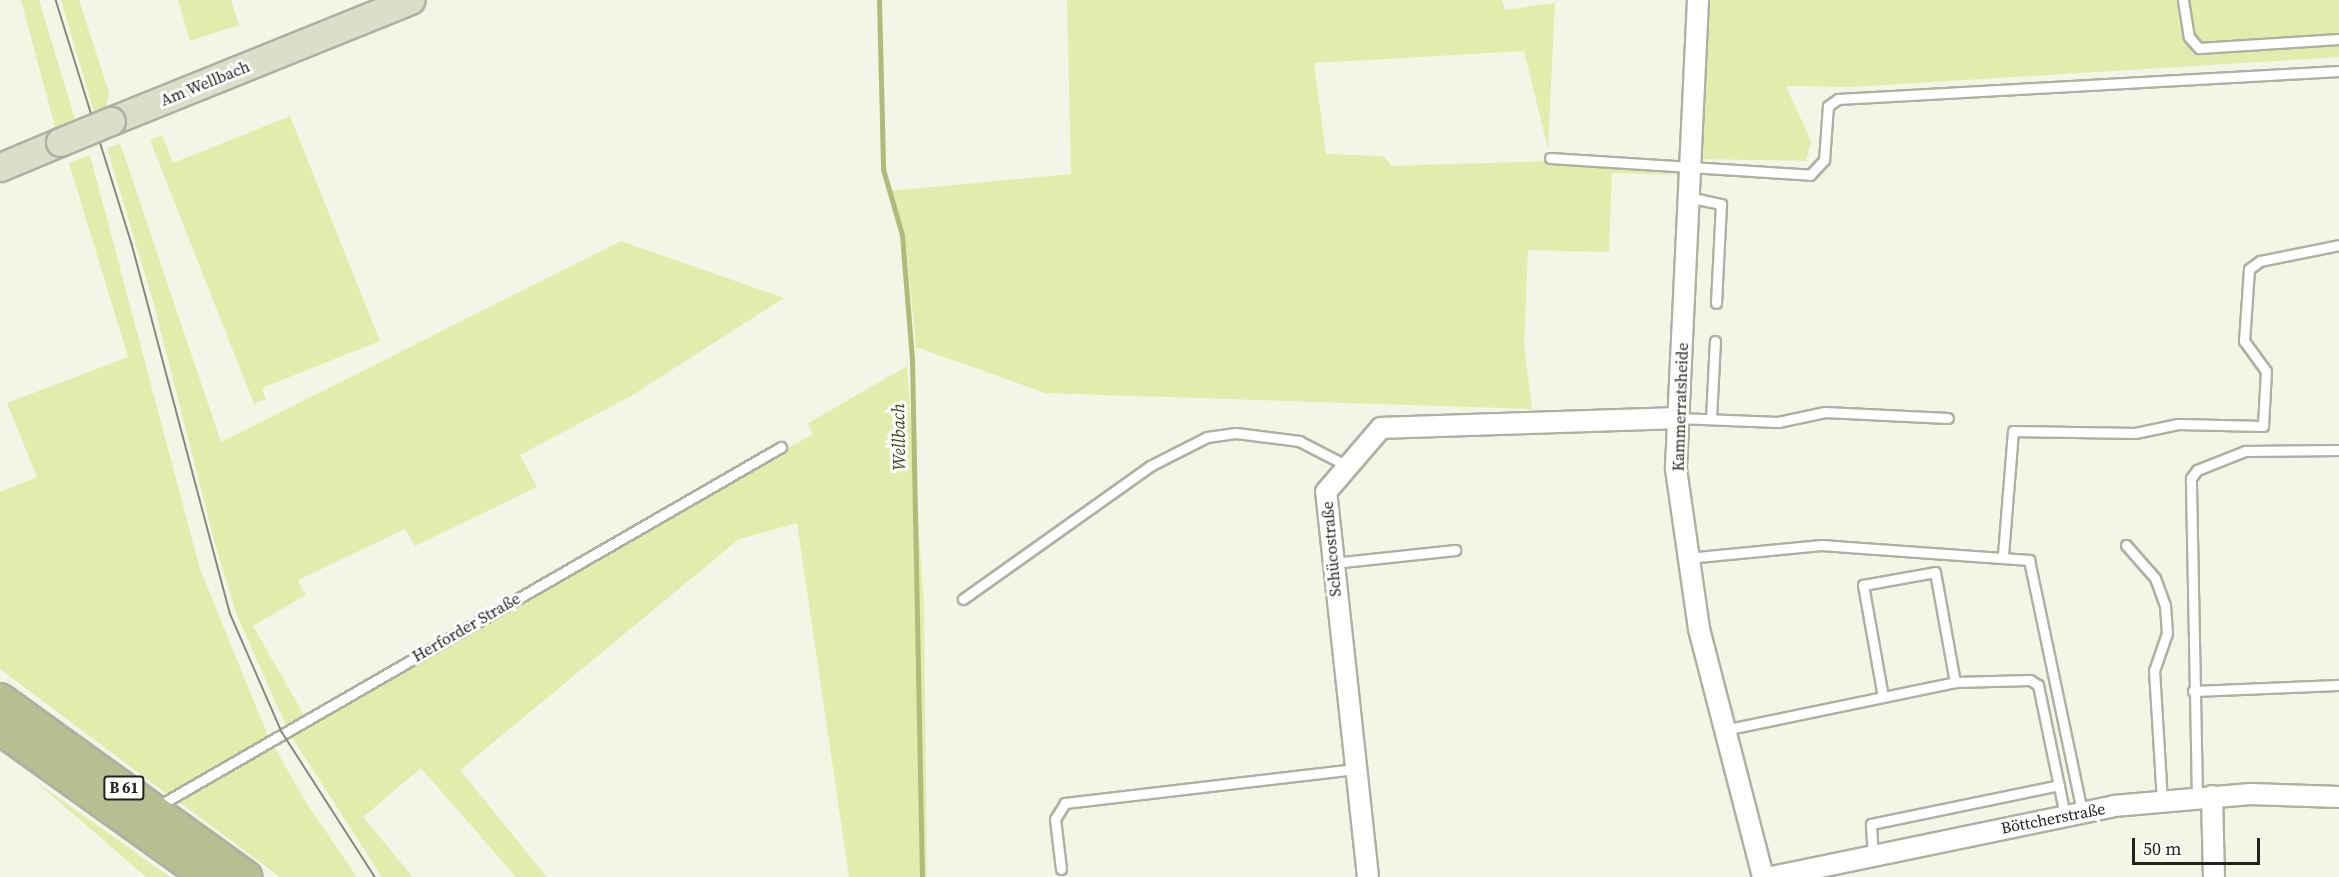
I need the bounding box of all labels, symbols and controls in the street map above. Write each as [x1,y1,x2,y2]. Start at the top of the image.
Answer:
street label: Am Wellbach [157,56,253,110]
street label: Kammerratsheide [1668,342,1692,472]
water label: Wellbach [888,403,910,471]
street label: Schücostraße [1317,501,1345,597]
street label: Herforder Straße [409,588,523,666]
road number: B 61 [103,776,145,800]
street label: Böttcherstraße [1999,798,2107,838]
scale bar [2135,826,2262,864]
text: 50 m [2143,836,2181,861]

